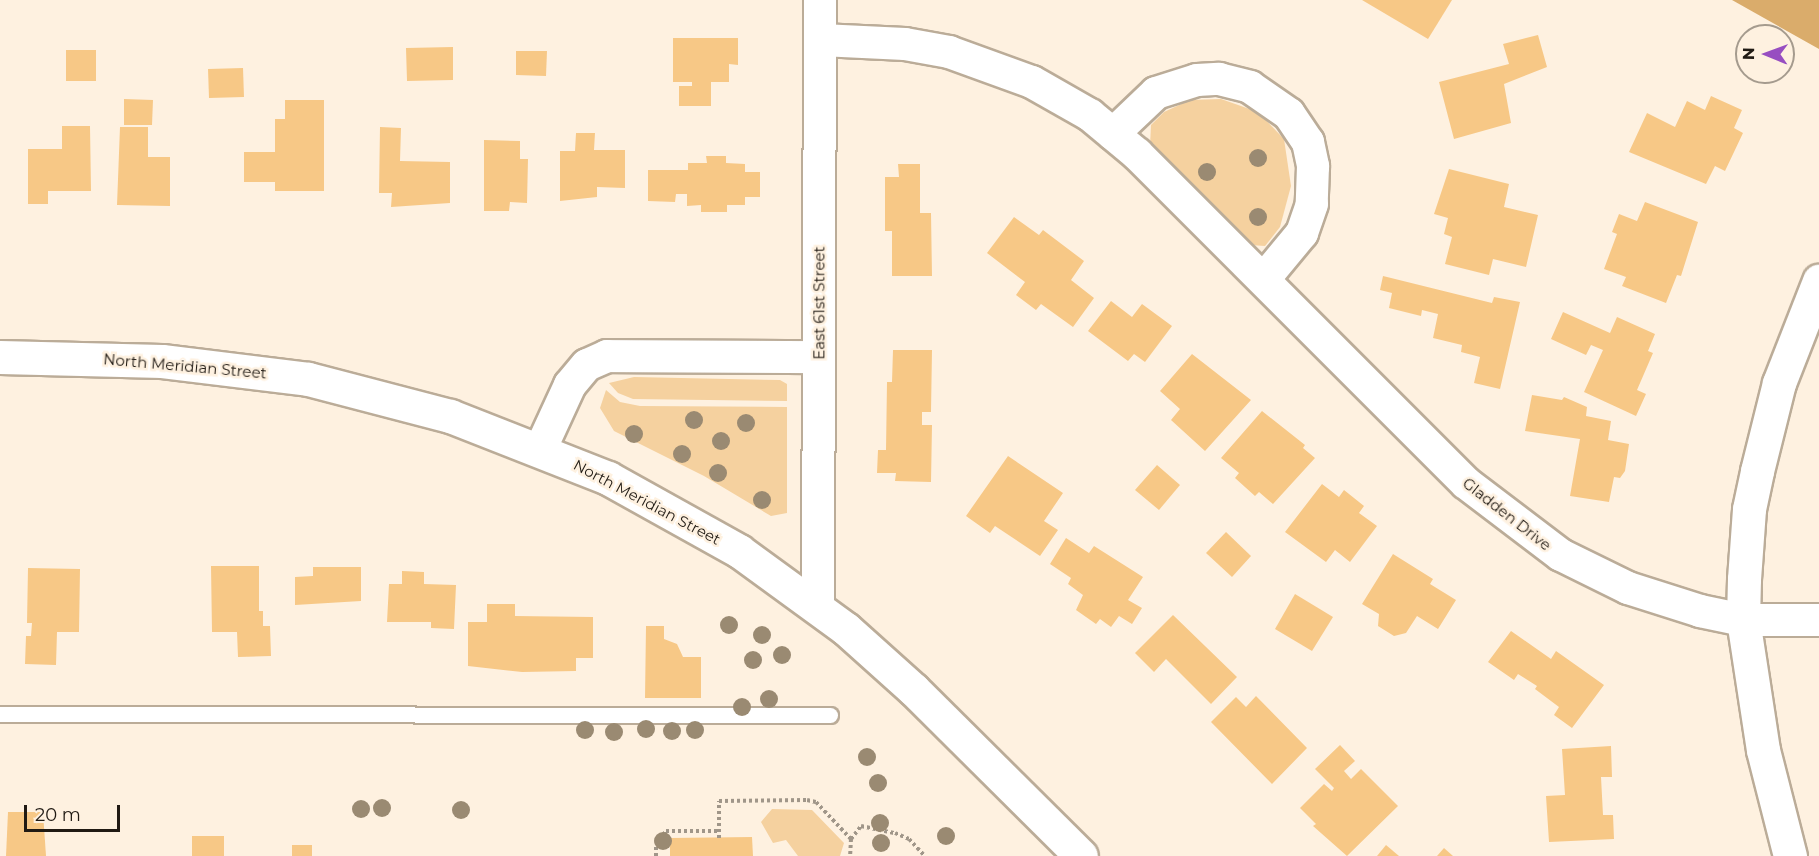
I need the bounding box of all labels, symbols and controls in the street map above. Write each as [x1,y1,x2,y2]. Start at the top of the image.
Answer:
north arrow [1735,24,1795,84]
text: N [1739,47,1758,60]
street label: East 61st Street [810,246,828,360]
street label: North Meridian Street [103,350,267,382]
street label: North Meridian Street [570,456,724,548]
street label: Gladden Drive [1459,474,1555,554]
scale bar [27,793,123,831]
text: 20 m [35,804,81,826]

